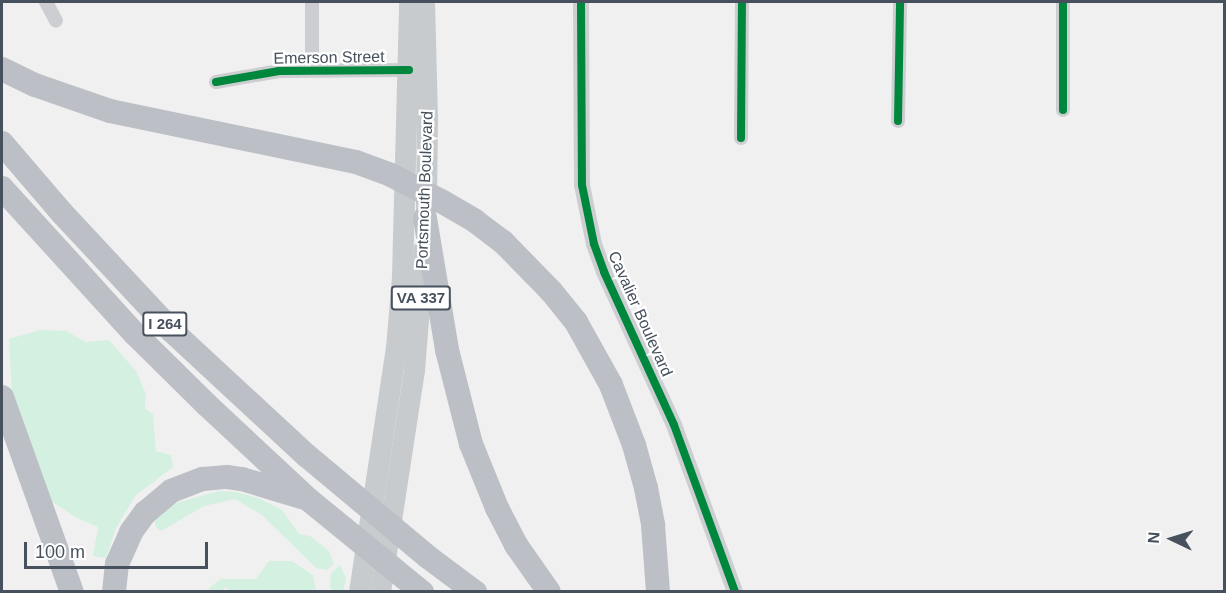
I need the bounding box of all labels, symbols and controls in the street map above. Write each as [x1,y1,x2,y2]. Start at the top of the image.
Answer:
street label: Emerson Street [273,47,385,69]
street label: Portsmouth Boulevard [413,111,437,269]
street label: Cavalier Boulevard [604,248,676,380]
road number: VA 337 [390,286,452,310]
road number: I 264 [141,312,189,336]
north arrow [1142,509,1202,569]
scale bar [27,530,212,568]
text: N [1145,531,1162,544]
text: 100 m [35,542,85,562]

